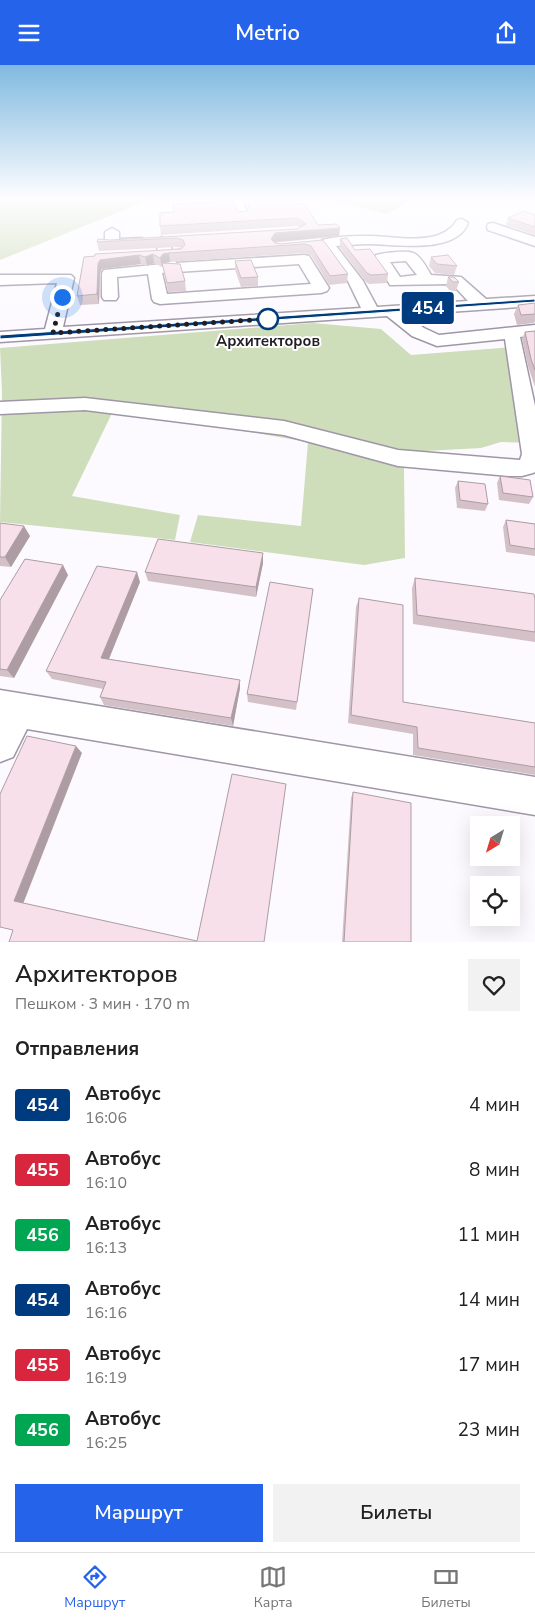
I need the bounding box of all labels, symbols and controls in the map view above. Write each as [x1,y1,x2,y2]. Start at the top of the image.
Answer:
text: Metrio [235,18,300,48]
icon: menu [15,19,43,47]
icon: share [492,19,520,47]
your location [50,285,75,310]
line badge: 454 [399,292,457,324]
text: 454 [412,296,444,320]
marker: Архитекторов [257,308,279,330]
place label: Архитекторов [216,331,320,351]
north arrow [470,816,520,866]
map controls [470,816,520,926]
button: locate [470,876,520,926]
text: Архитекторов [15,958,178,990]
button: heart [468,959,520,1011]
text: Пешком · 3 мин · 170 m [15,993,190,1015]
text: Отправления [15,1036,139,1062]
text: Автобус [85,1081,161,1107]
text: 4 мин [469,1092,520,1118]
text: 454 [26,1093,59,1117]
text: 16:06 [85,1107,127,1129]
text: Автобус [85,1146,161,1172]
text: 8 мин [469,1157,520,1183]
text: 455 [26,1158,59,1182]
text: 16:10 [85,1172,127,1194]
text: Автобус [85,1211,161,1237]
text: 11 мин [458,1222,520,1248]
text: 456 [26,1223,59,1247]
text: 16:13 [85,1237,127,1259]
text: Автобус [85,1276,161,1302]
text: 14 мин [458,1287,520,1313]
text: 454 [26,1288,59,1312]
text: 16:16 [85,1302,127,1324]
text: Автобус [85,1341,161,1367]
text: 17 мин [458,1352,520,1378]
text: 455 [26,1353,59,1377]
text: 16:19 [85,1367,127,1389]
text: Автобус [85,1406,161,1432]
text: 23 мин [458,1417,520,1443]
text: 456 [26,1418,59,1442]
text: 16:25 [85,1432,127,1454]
button: Маршрут [15,1484,263,1542]
button: Билеты [273,1484,520,1542]
tab: Маршрут [64,1563,125,1612]
tab: Карта [254,1563,292,1612]
tab: Билеты [421,1563,471,1612]

